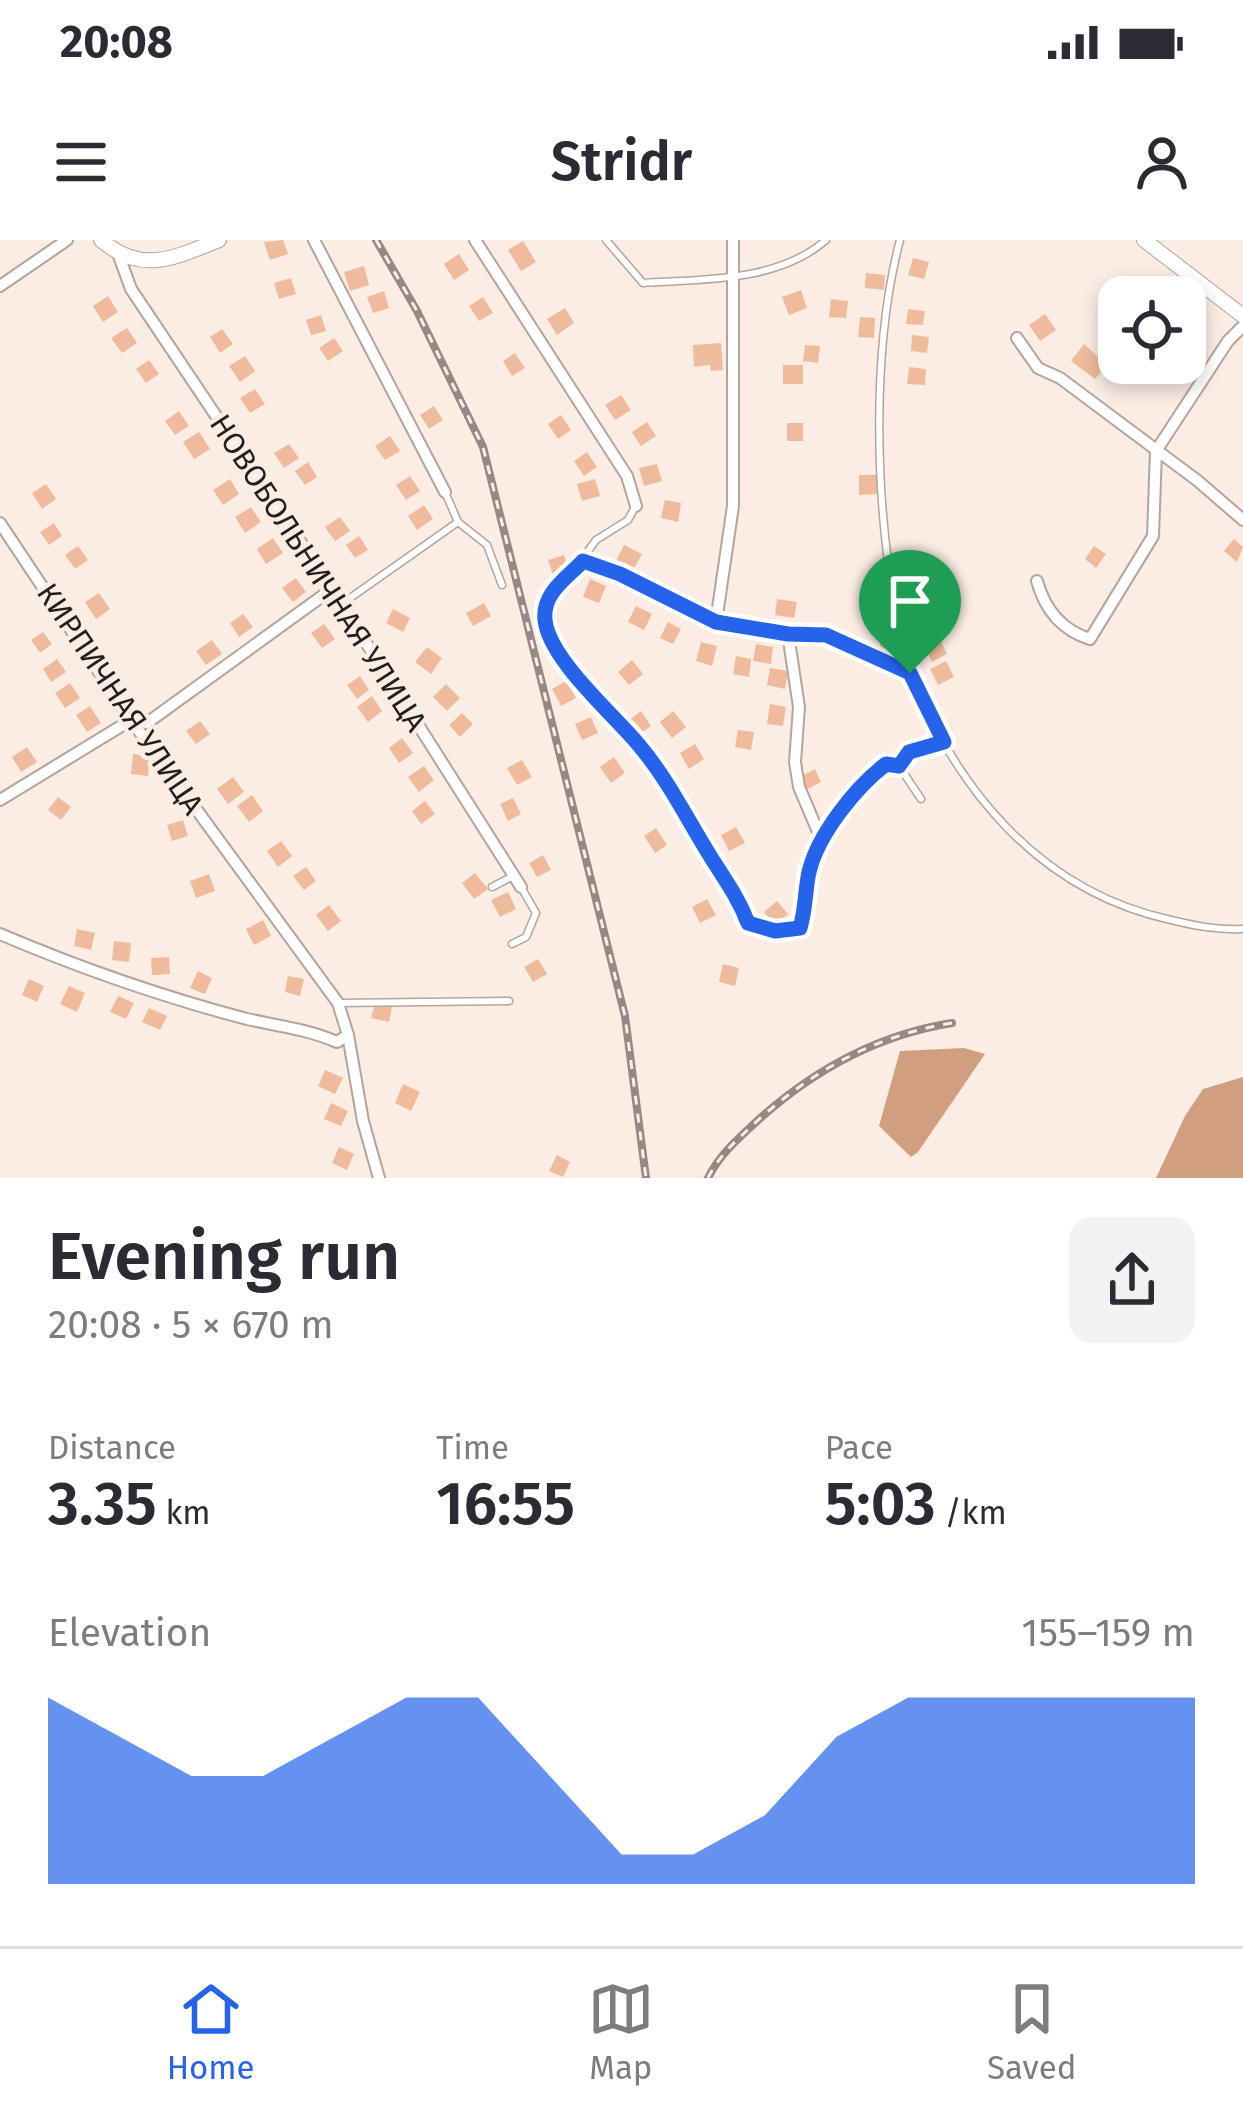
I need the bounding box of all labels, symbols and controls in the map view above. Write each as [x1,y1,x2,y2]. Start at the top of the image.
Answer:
text: 20:08 [60,15,173,69]
icon: menu [48,129,114,195]
icon: person [1129,129,1195,195]
text: Stridr [551,130,692,194]
map controls [1098,276,1206,384]
button: locate [1098,276,1206,384]
street label: НОВОБОЛЬНИЧНАЯ УЛИЦА [202,408,434,739]
pin [859,550,961,673]
icon: arrive [877,568,943,634]
street label: КИРПИЧНАЯ УЛИЦА [29,576,211,822]
text: Evening run [48,1217,400,1296]
button: share [1069,1217,1195,1343]
text: 20:08 · 5 × 670 m [48,1302,334,1348]
text: Distance [48,1428,176,1468]
text: Time [436,1428,509,1468]
text: Pace [825,1428,893,1468]
text: 3.35 [48,1468,157,1540]
text: 16:55 [436,1468,575,1540]
text: 5:03 [825,1468,936,1540]
text: km [157,1493,211,1533]
text: /km [936,1493,1007,1533]
text: Elevation [48,1610,211,1656]
text: 155–159 m [1022,1610,1195,1656]
tab: Home [167,1976,255,2088]
tab: Map [588,1976,654,2088]
tab: Saved [987,1976,1076,2088]

